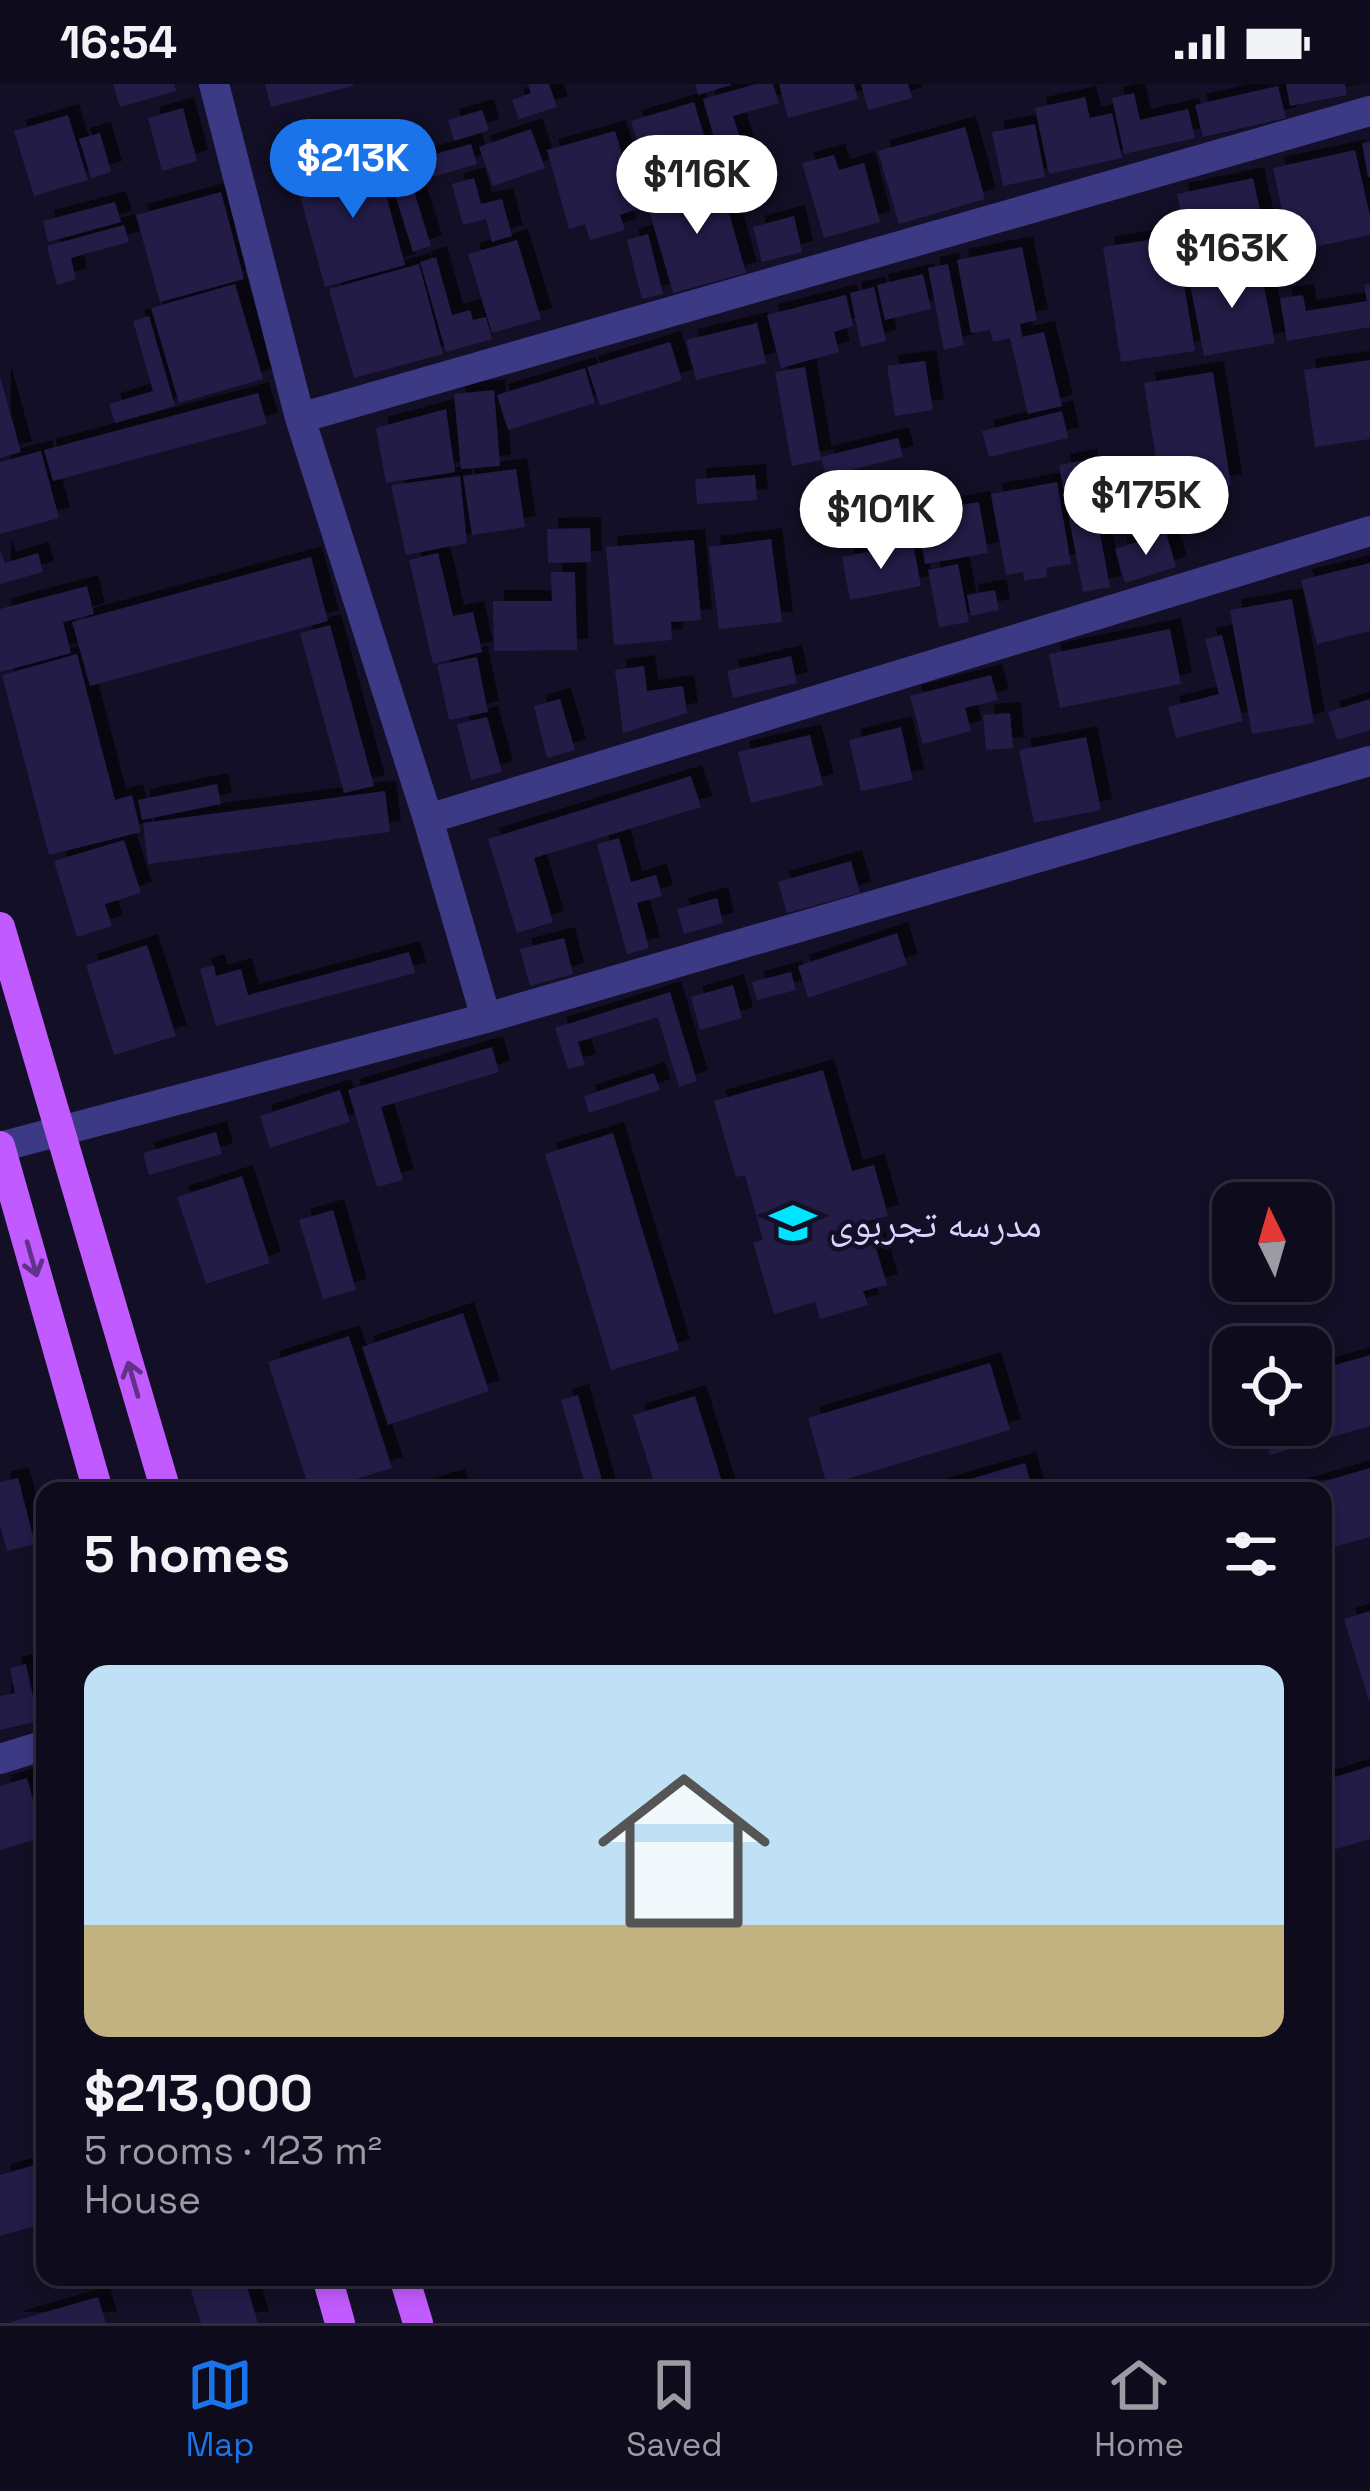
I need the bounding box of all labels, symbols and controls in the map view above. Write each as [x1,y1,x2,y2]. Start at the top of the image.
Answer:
text: 16:54 [60,14,177,71]
pin: $213K [269,119,437,221]
text: $213K [297,133,409,182]
pin: $116K [613,135,781,237]
text: $116K [643,149,751,198]
pin: $163K [1148,209,1316,311]
text: $163K [1175,223,1289,272]
pin: $175K [1062,456,1230,558]
pin: $101K [797,470,965,572]
text: $175K [1091,470,1201,519]
text: $101K [827,484,935,533]
north arrow [1212,1182,1332,1302]
map controls [1212,1182,1332,1446]
school or university icon: مدرسه تجربوى [768,1198,818,1248]
place label: مدرسه تجربوى [829,1199,1042,1248]
one-way arrow [22,1239,44,1277]
button: locate [1212,1326,1332,1446]
one-way arrow [121,1361,143,1399]
icon: filters [1218,1521,1284,1587]
text: 5 homes [84,1522,290,1587]
icon: home [576,1743,792,1959]
text: $213,000 [84,2061,313,2126]
text: 5 rooms · 123 m² [84,2126,382,2175]
text: House [84,2175,201,2224]
tab: Map [186,2352,255,2466]
tab: Saved [626,2352,723,2466]
tab: Home [1094,2352,1184,2466]

